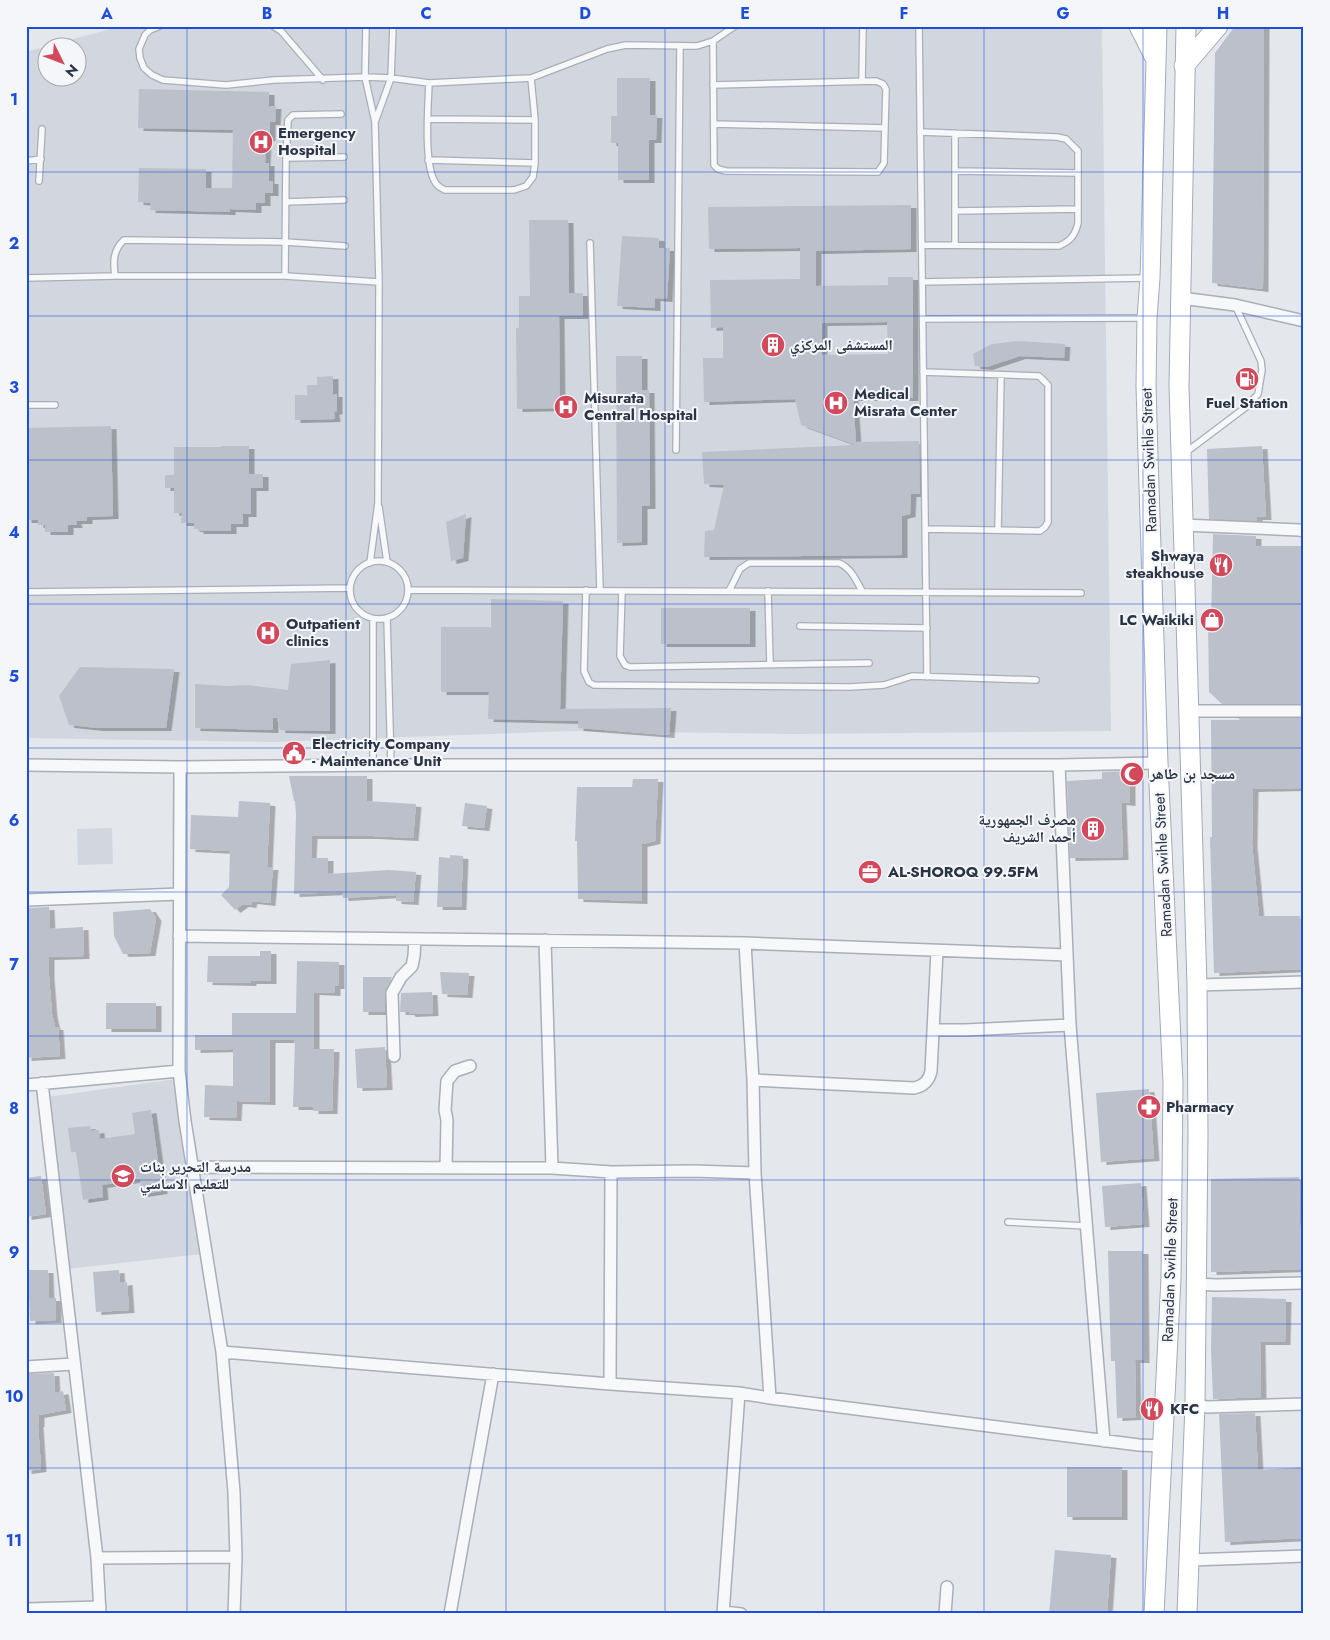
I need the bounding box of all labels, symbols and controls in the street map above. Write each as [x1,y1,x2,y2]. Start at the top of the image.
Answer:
text: A [100,2,113,25]
text: B [262,2,272,25]
text: C [420,2,432,25]
text: D [579,2,591,25]
text: E [740,2,750,25]
text: F [900,2,908,25]
text: G [1056,2,1070,25]
text: H [1217,2,1229,25]
north arrow [38,38,88,88]
text: N [61,60,83,82]
text: 1 [10,88,18,111]
place label: Emergency Hospital [278,122,356,161]
hospital icon: Emergency Hospital [248,129,274,155]
text: 2 [9,232,19,255]
building icon: المستشفى المركزي [760,332,786,358]
place label: المستشفى المركزي [790,334,893,357]
fuel station icon: Fuel Station [1234,366,1260,392]
text: 3 [9,376,19,399]
place label: Medical Misrata Center [854,383,958,422]
place label: Misurata Central Hospital [584,387,697,426]
street label: Ramadan Swihle Street [1135,387,1163,533]
hospital icon: Medical Misrata Center [823,390,849,416]
place label: Fuel Station [1206,392,1288,414]
hospital icon: Misurata Central Hospital [553,394,579,420]
text: 4 [8,521,20,544]
place label: Shwaya steakhouse [1126,545,1204,584]
restaurant icon: Shwaya steakhouse [1208,552,1234,578]
shop icon: LC Waikiki [1199,607,1225,633]
place label: LC Waikiki [1119,609,1194,631]
place label: Outpatient clinics [286,613,360,652]
hospital icon: Outpatient clinics [255,620,281,646]
text: 5 [9,665,19,688]
place label: Electricity Company - Maintenance Unit [312,733,450,772]
public building icon: Electricity Company - Maintenance Unit [281,740,307,766]
mosque icon: مسجد بن طاهر [1119,761,1145,787]
place label: مسجد بن طاهر [1149,763,1235,785]
street label: Ramadan Swihle Street [1148,792,1178,938]
text: 6 [9,809,19,832]
place label: مصرف الجمهورية أحمد الشريف [978,809,1076,848]
building icon: مصرف الجمهورية أحمد الشريف [1080,816,1106,842]
office icon: AL-SHOROQ 99.5FM [857,859,883,885]
place label: AL-SHOROQ 99.5FM [887,861,1038,883]
text: 7 [9,953,19,976]
pharmacy icon: Pharmacy [1136,1094,1162,1120]
place label: Pharmacy [1166,1096,1234,1118]
text: 8 [9,1097,19,1120]
place label: مدرسة التحرير بنات للتعليم الاساسي [140,1156,251,1196]
school or university icon: مدرسة التحرير بنات للتعليم الاساسي [110,1163,136,1189]
street label: Ramadan Swihle Street [1156,1197,1184,1343]
text: 9 [9,1241,19,1264]
text: 10 [5,1385,23,1408]
restaurant icon: KFC [1139,1396,1165,1422]
place label: KFC [1170,1398,1199,1420]
text: 11 [6,1529,22,1552]

